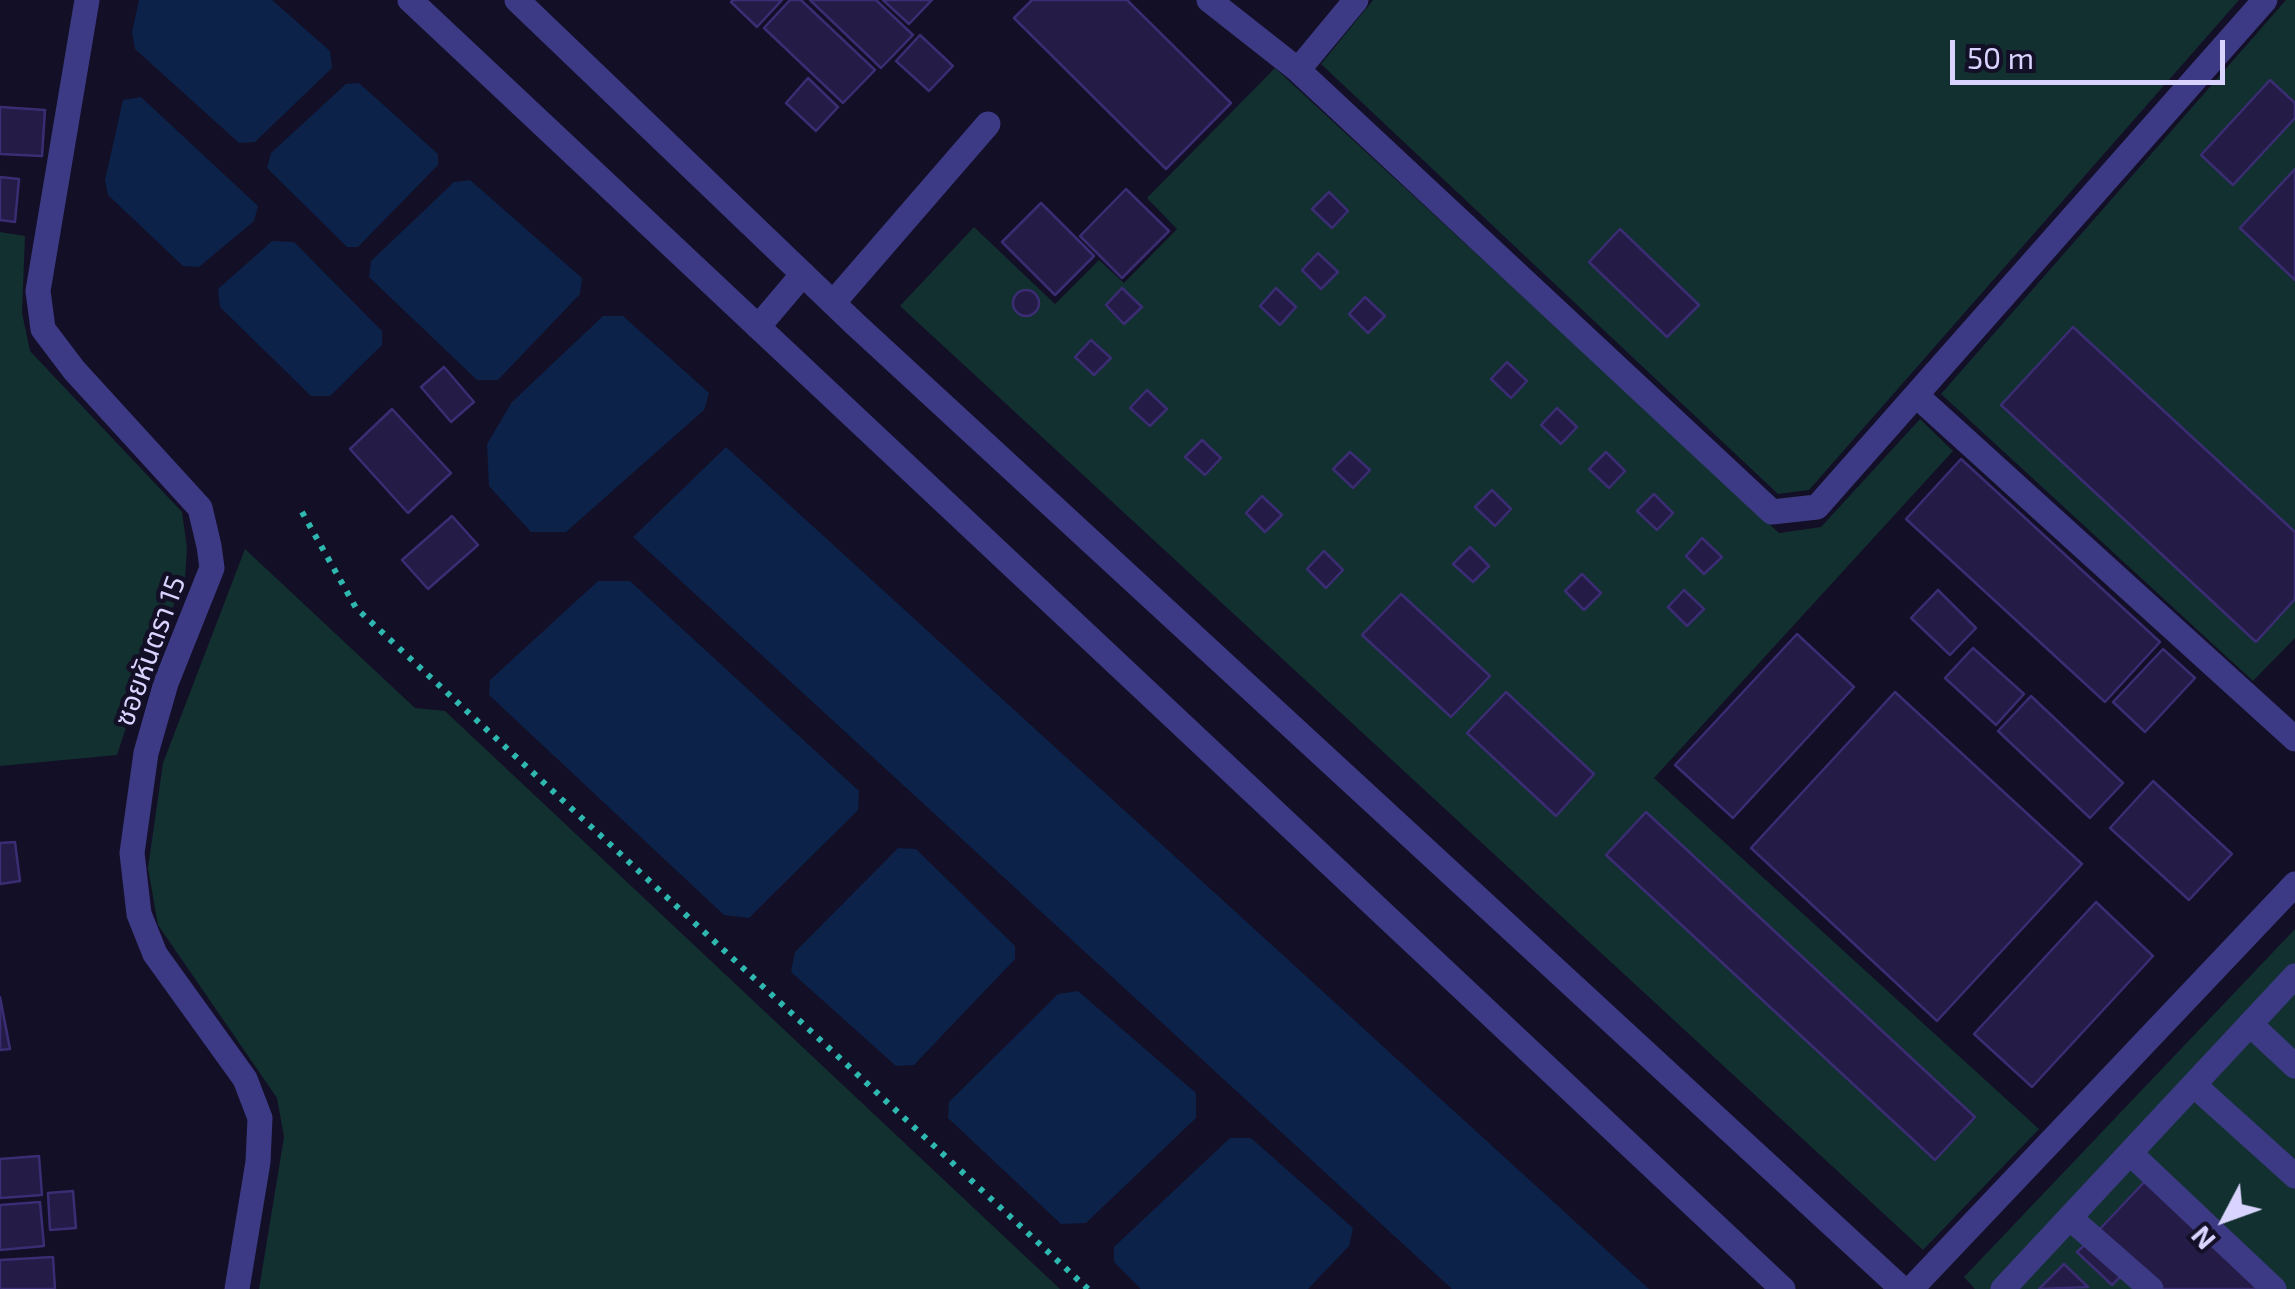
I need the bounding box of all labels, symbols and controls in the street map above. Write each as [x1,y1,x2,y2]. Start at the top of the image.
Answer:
scale bar [1955,20,2230,82]
text: 50 m [1967,39,2034,75]
street label: ซอยหันตรา 15 [107,571,193,731]
north arrow [2175,1169,2275,1269]
text: N [2183,1220,2222,1257]

